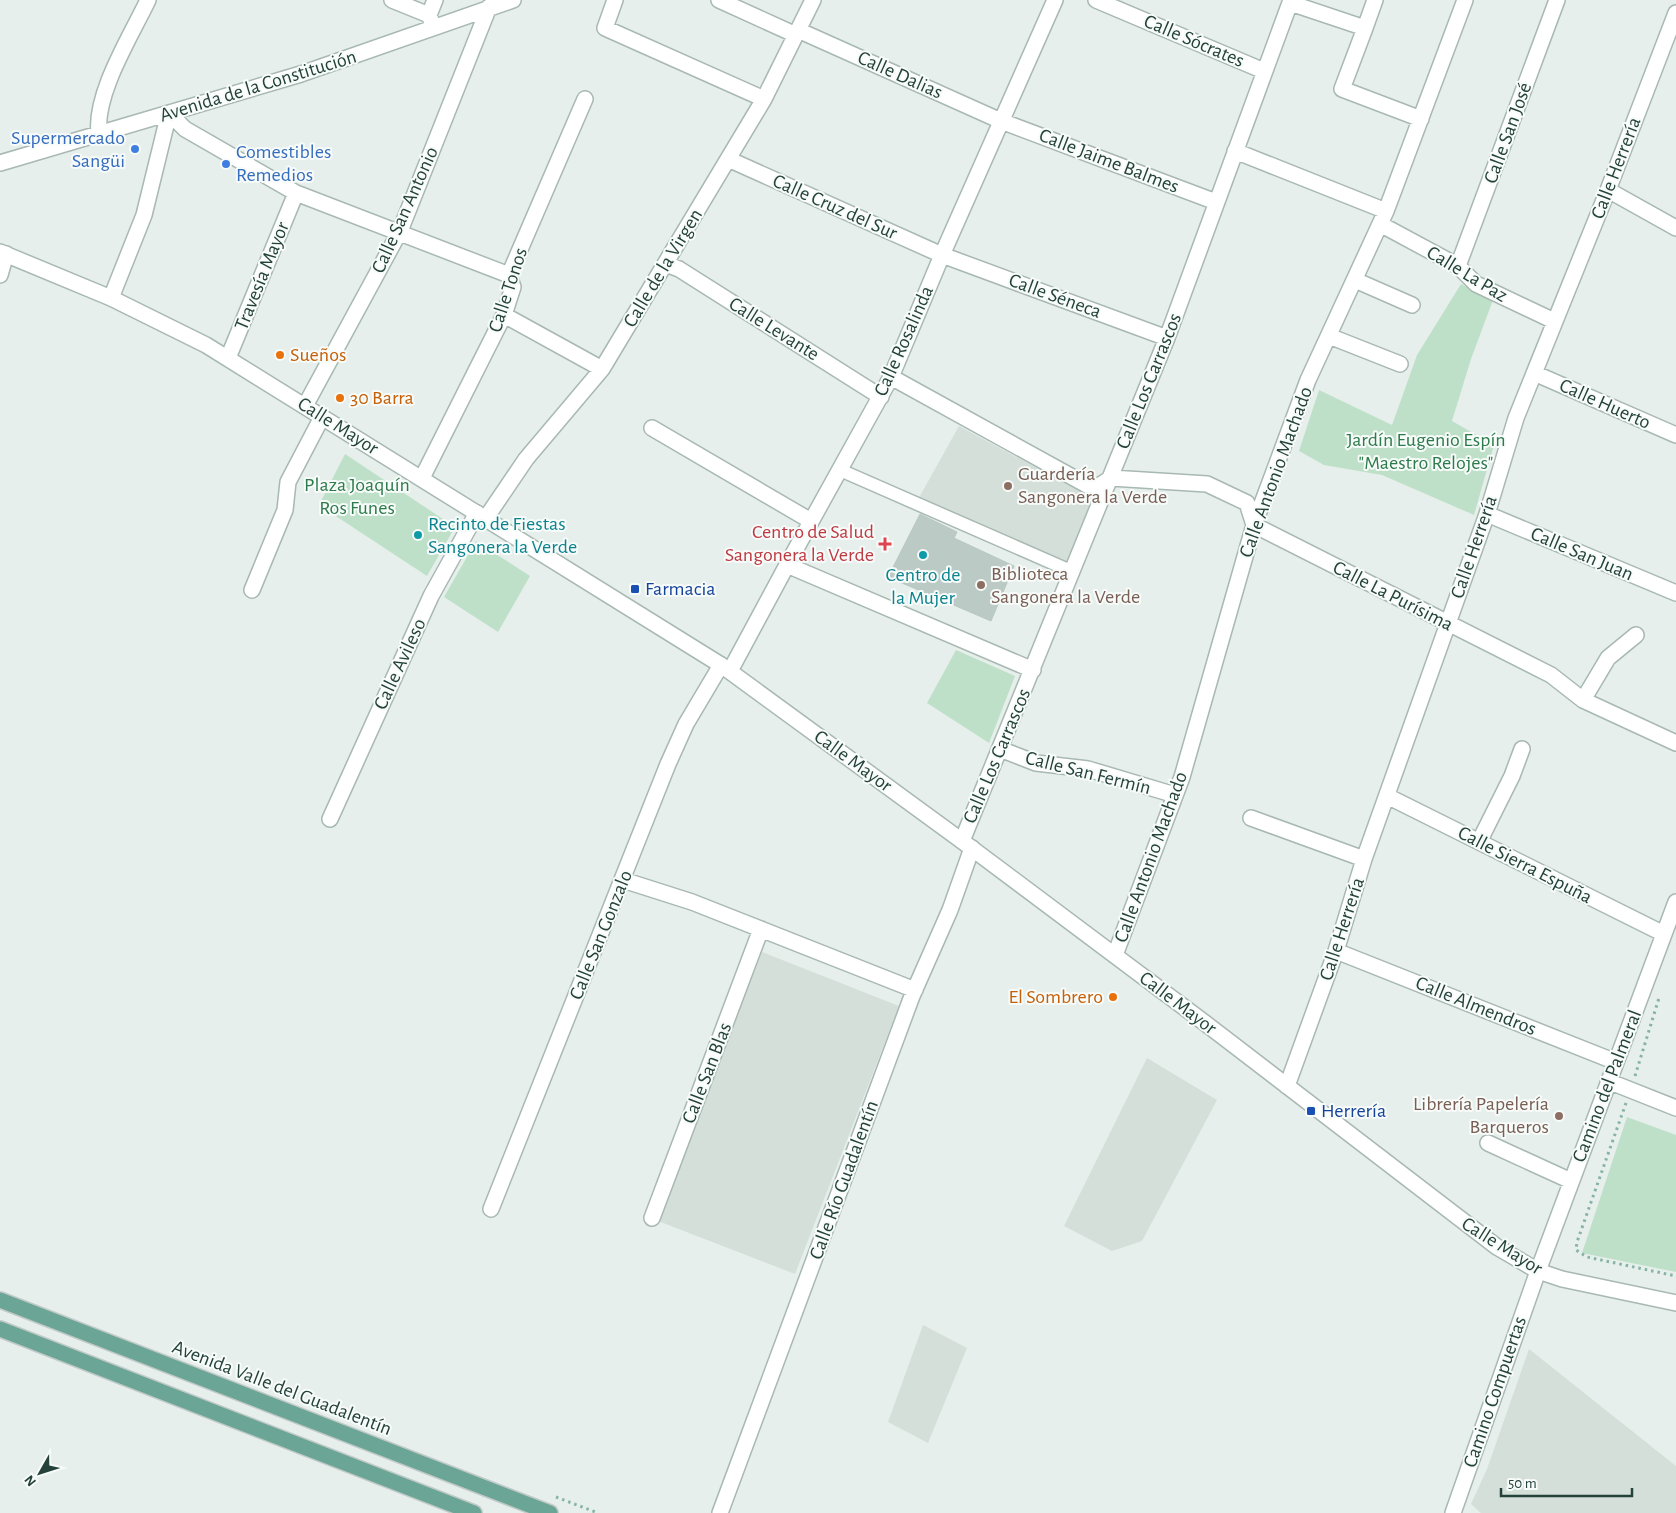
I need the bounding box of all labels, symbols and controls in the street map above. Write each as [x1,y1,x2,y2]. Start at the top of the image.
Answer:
street label: Calle Sócrates [1141,11,1247,71]
street label: Avenida de la Constitución [157,47,359,125]
street label: Calle Dalias [855,47,945,103]
street label: Calle San José [1480,80,1536,186]
street label: Calle Herrería [1587,114,1645,222]
street label: Calle Jaime Balmes [1036,125,1182,197]
place label: Supermercado Sangüi [11,128,125,171]
place label: Comestibles Remedios [236,142,331,185]
marker: Supermercado Sangüi [129,143,141,155]
street label: Calle San Antonio [368,144,442,276]
marker: Comestibles Remedios [220,158,232,170]
street label: Calle Cruz del Sur [770,171,901,244]
street label: Calle de la Virgen [620,205,706,331]
street label: Travesía Mayor [231,219,293,333]
street label: Calle La Paz [1423,242,1511,306]
street label: Calle Tonos [485,245,531,335]
street label: Calle Séneca [1006,270,1104,322]
street label: Calle Rosalinda [871,283,937,399]
street label: Calle Levante [725,293,823,365]
street label: Calle Los Carrascos [1113,310,1185,452]
place label: Sueños [290,345,346,365]
marker: Sueños [274,349,286,361]
street label: Calle Huerto [1556,375,1654,433]
street label: Calle Antonio Machado [1236,384,1316,560]
place label: 30 Barra [350,388,414,408]
marker: 30 Barra [334,392,346,404]
street label: Calle Mayor [294,393,382,459]
park label: Jardín Eugenio Espín "Maestro Relojes" [1346,430,1506,473]
place label: Guardería Sangonera la Verde [1018,464,1167,507]
park label: Plaza Joaquín Ros Funes [304,475,410,518]
marker: Guardería Sangonera la Verde [1002,480,1014,492]
street label: Calle Herrería [1447,493,1501,601]
place label: Recinto de Fiestas Sangonera la Verde [428,514,577,557]
place label: Centro de Salud Sangonera la Verde [725,522,874,565]
street label: Calle San Juan [1528,523,1636,585]
marker: Recinto de Fiestas Sangonera la Verde [412,529,424,541]
marker: Centro de Salud Sangonera la Verde [878,537,892,551]
marker: Centro de la Mujer [917,549,929,561]
street label: Calle La Purísima [1330,557,1456,635]
place label: Biblioteca Sangonera la Verde [991,564,1140,607]
place label: Centro de la Mujer [885,565,961,608]
place label: Farmacia [645,579,716,599]
marker: Biblioteca Sangonera la Verde [975,579,987,591]
marker: Farmacia [629,583,641,595]
street label: Calle Avileso [370,615,430,713]
street label: Calle Los Carrascos [960,686,1034,826]
street label: Calle Mayor [810,726,896,796]
street label: Calle San Fermín [1023,748,1153,798]
street label: Calle Antonio Machado [1111,769,1191,945]
street label: Calle Sierra Espuña [1455,823,1595,907]
street label: Calle San Gonzalo [566,867,636,1003]
street label: Calle Herrería [1316,875,1368,983]
street label: Calle Mayor [1136,968,1221,1039]
street label: Calle Almendros [1413,973,1539,1039]
place label: El Sombrero [1008,987,1103,1007]
marker: El Sombrero [1107,991,1119,1003]
street label: Camino del Palmeral [1569,1007,1645,1165]
street label: Calle San Blas [679,1020,735,1126]
place label: Librería Papelería Barqueros [1413,1094,1549,1137]
street label: Calle Río Guadalentín [806,1098,882,1262]
place label: Herrería [1321,1101,1386,1121]
marker: Herrería [1305,1105,1317,1117]
marker: Librería Papelería Barqueros [1553,1110,1565,1122]
street label: Calle Mayor [1458,1213,1546,1279]
street label: Camino Compuertas [1460,1314,1530,1470]
street label: Avenida Valle del Guadalentín [170,1337,394,1439]
north arrow [15,1448,65,1498]
scale bar [1501,1466,1632,1498]
text: N [22,1472,39,1489]
text: 50 m [1508,1476,1537,1491]

